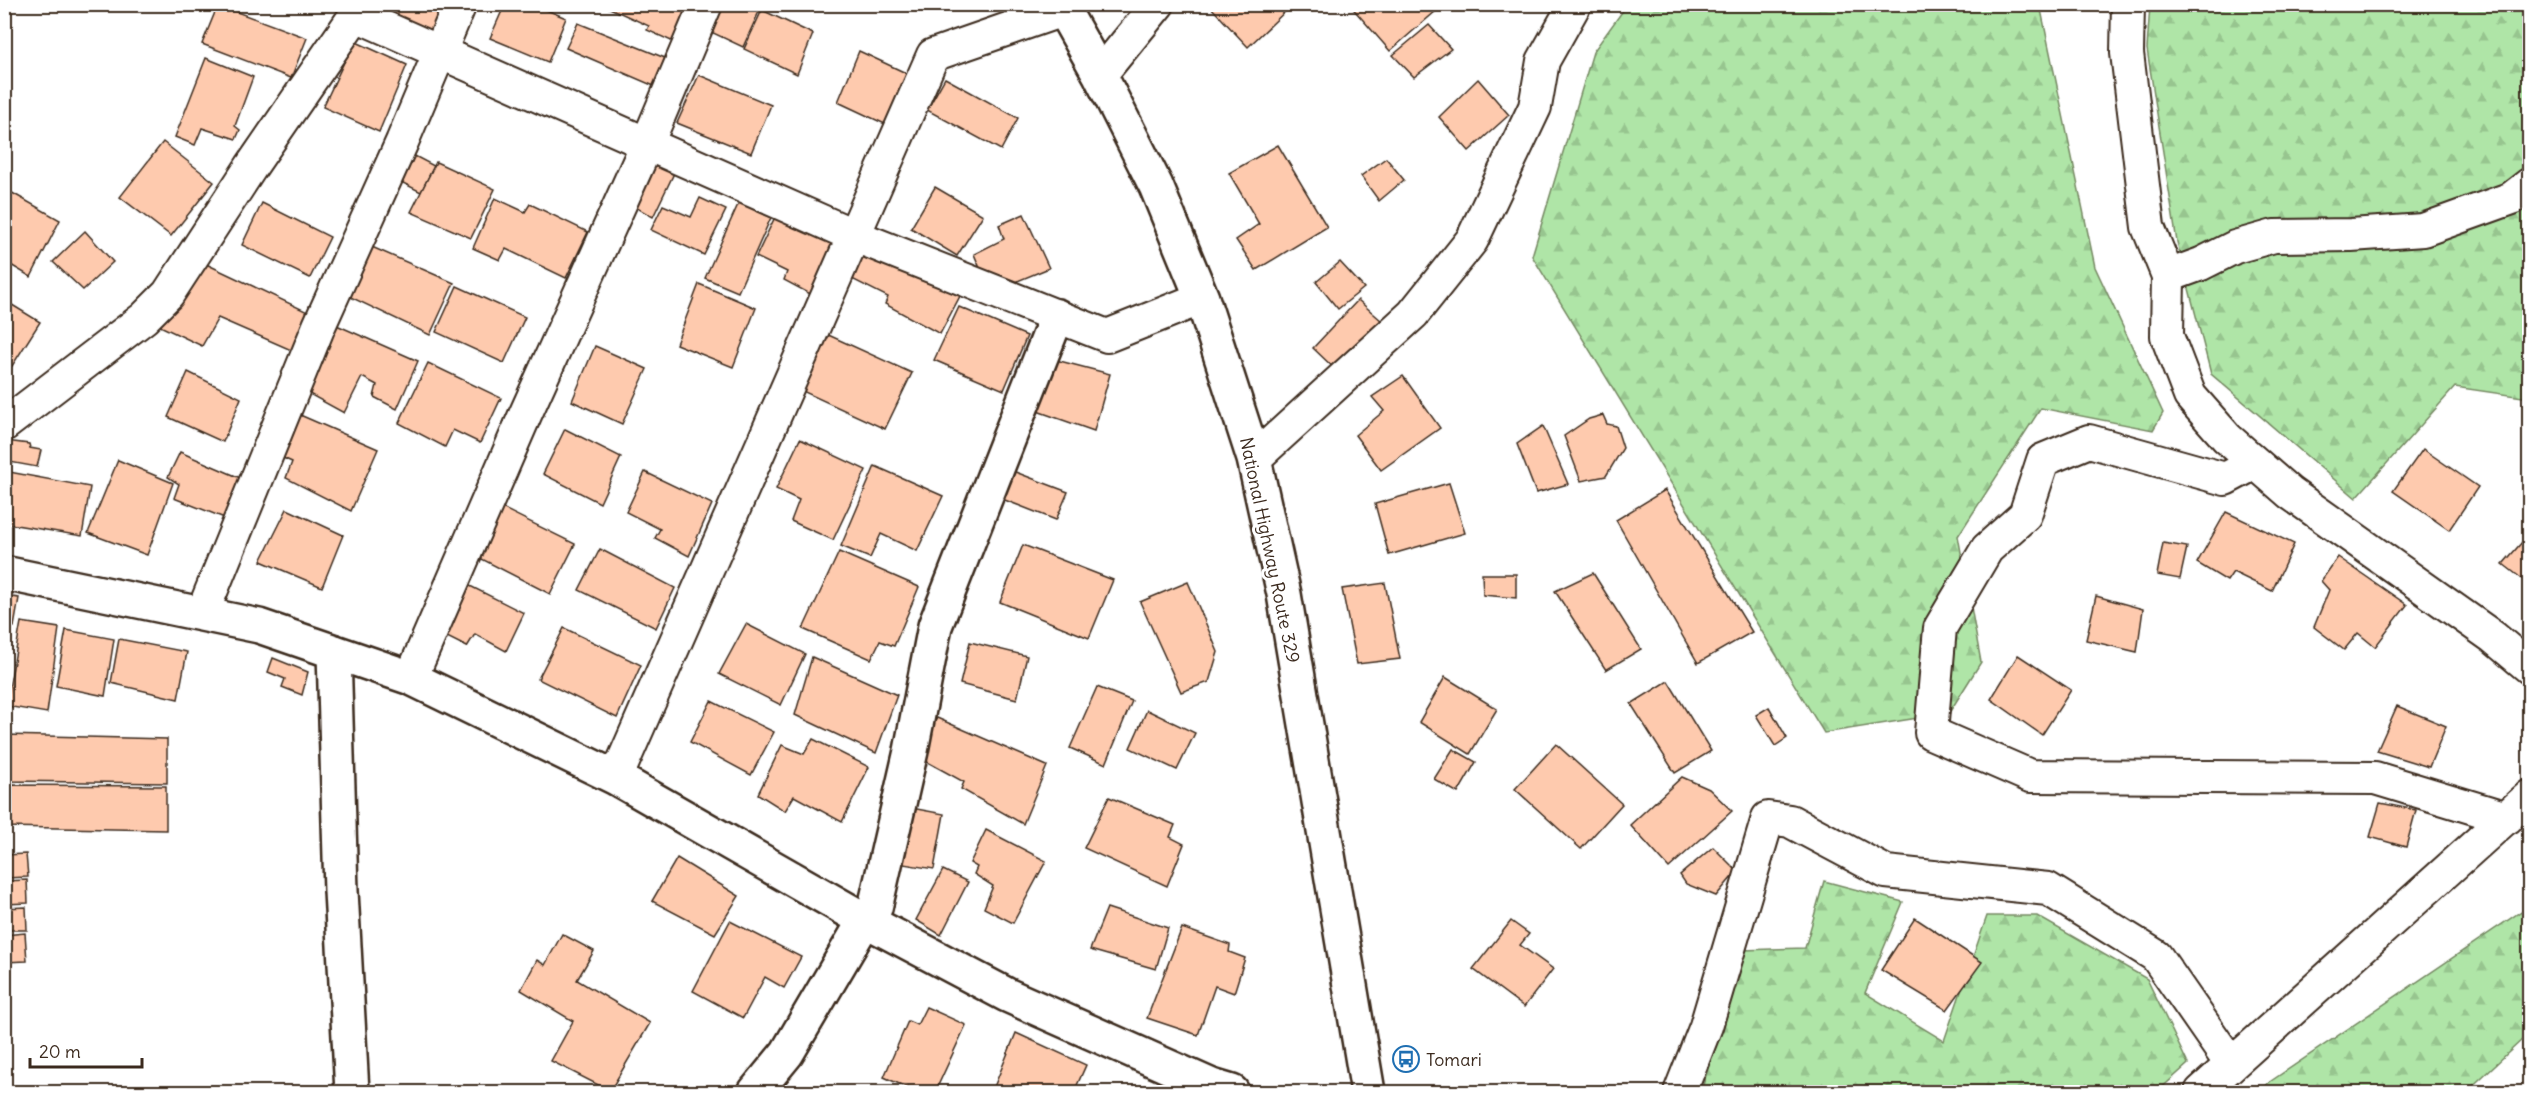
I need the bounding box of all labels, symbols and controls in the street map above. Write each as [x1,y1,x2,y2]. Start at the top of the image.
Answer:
street label: National Highway Route 329 [1235,435,1305,665]
scale bar [30,1031,142,1069]
text: 20 m [39,1040,81,1063]
bus stop icon: Tomari [1391,1044,1421,1074]
place label: Tomari [1426,1048,1482,1071]

